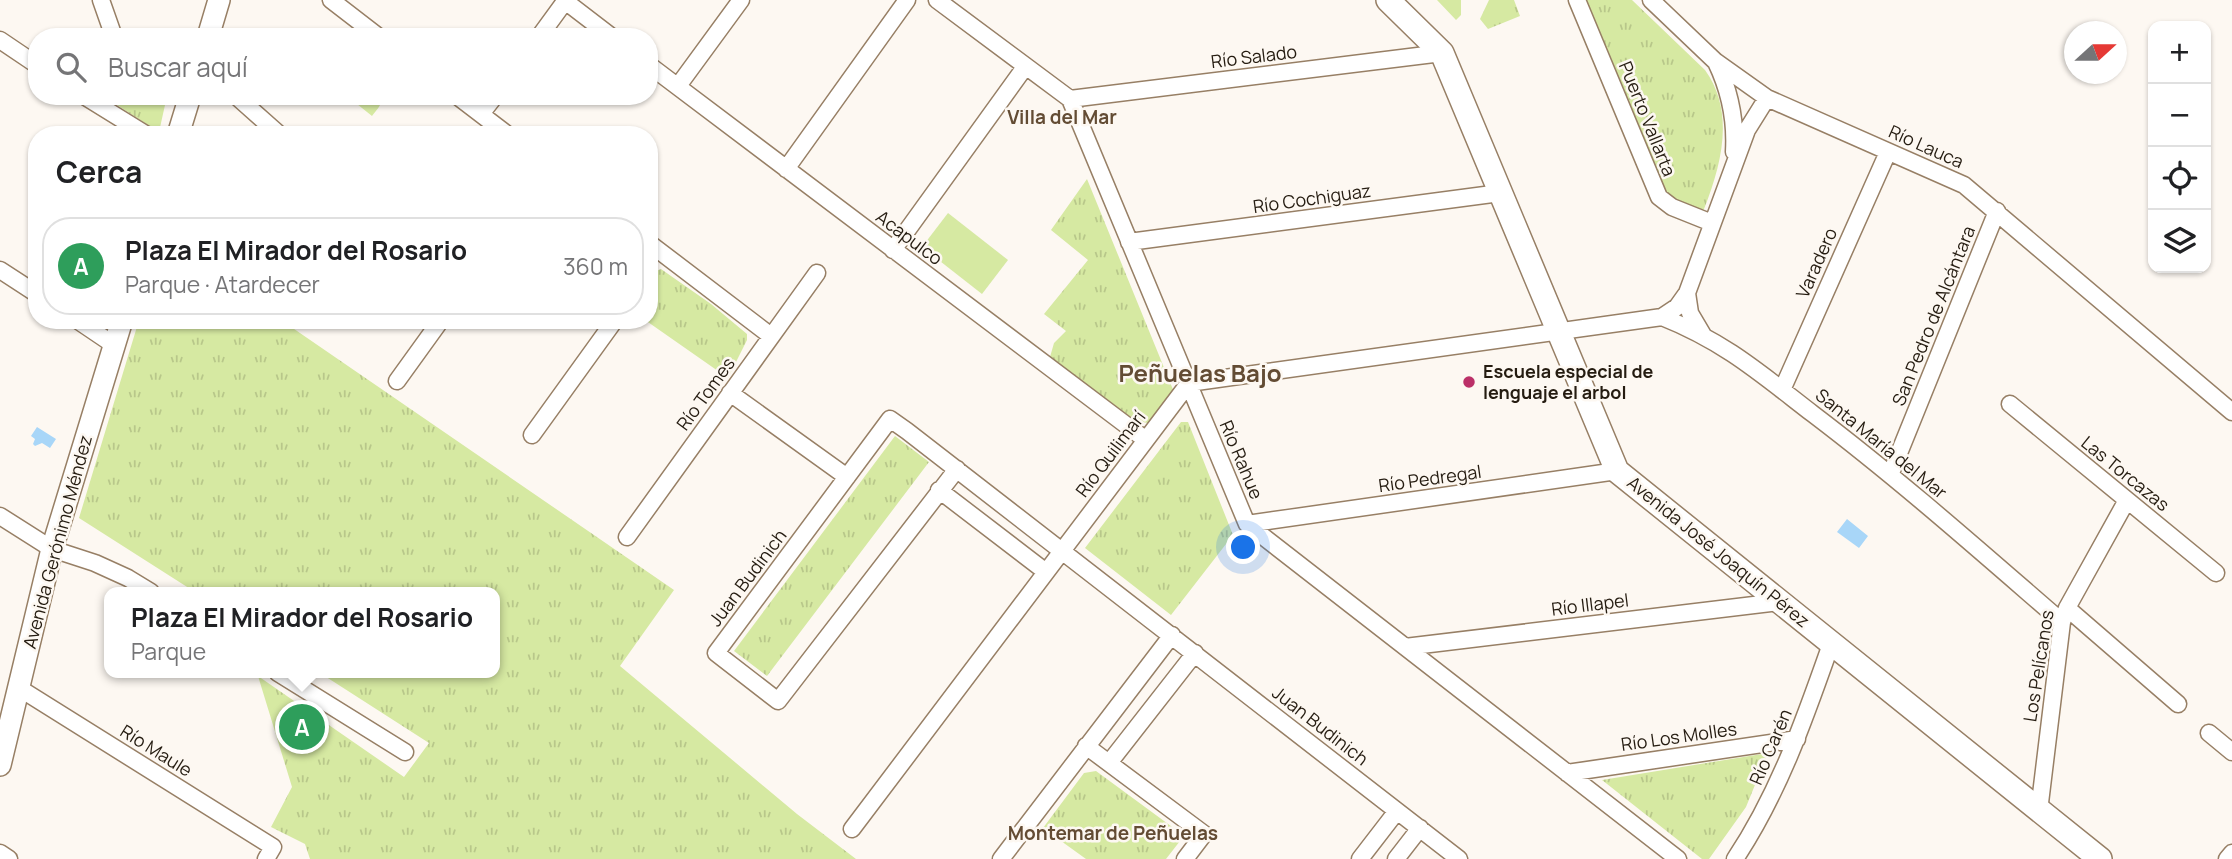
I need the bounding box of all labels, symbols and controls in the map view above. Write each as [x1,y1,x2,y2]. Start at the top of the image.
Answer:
north arrow [2064,21,2127,84]
map controls [2148,21,2211,273]
button: + [2148,21,2211,84]
search box [28,28,658,105]
street label: Río Salado [1210,39,1298,73]
icon: search [52,48,90,86]
text: Buscar aquí [108,49,248,85]
street label: Puerto Vallarta [1614,58,1682,180]
button: − [2148,84,2211,147]
district label: Villa del Mar [1007,104,1117,130]
street label: Río Lauca [1885,119,1968,173]
button: locate [2148,147,2211,210]
text: Cerca [56,151,142,192]
street label: Río Cochiguaz [1251,178,1372,218]
street label: Acapulco [872,204,948,270]
button: layers [2148,210,2211,273]
street label: San Pedro de Alcántara [1886,222,1980,409]
street label: Varadero [1790,224,1842,301]
text: Plaza El Mirador del Rosario [125,232,467,268]
text: A [73,250,89,282]
text: 360 m [563,250,628,282]
text: Parque · Atardecer [125,268,320,300]
street label: Río Tomes [671,352,740,435]
district label: Peñuelas Bajo [1118,356,1282,389]
place label: Escuela especial de lenguaje el arbol [1483,359,1654,404]
marker: Escuela especial de lenguaje el arbol [1461,374,1477,390]
street label: Santa María del Mar [1811,383,1953,504]
street label: Río Quilimarí [1070,405,1151,501]
street label: Río Rahue [1215,417,1269,503]
street label: Las Torcazas [2077,430,2175,516]
street label: Avenida Gerónimo Méndez [17,432,97,651]
street label: Río Pedregal [1377,459,1483,497]
street label: Avenida José Joaquín Pérez [1623,470,1815,632]
street label: Juan Budinich [703,524,792,631]
your location [1226,530,1260,564]
popup [104,587,500,678]
street label: Río Illapel [1550,587,1630,621]
text: Plaza El Mirador del Rosario [131,599,473,635]
street label: Los Pelícanos [2017,608,2059,724]
text: Parque [131,635,206,667]
street label: Juan Budinich [1268,680,1374,770]
pin: A [279,701,325,753]
street label: Río Carén [1743,705,1797,788]
street label: Río Los Molles [1619,716,1738,756]
street label: Río Maule [116,719,197,782]
district label: Montemar de Peñuelas [1008,820,1218,846]

